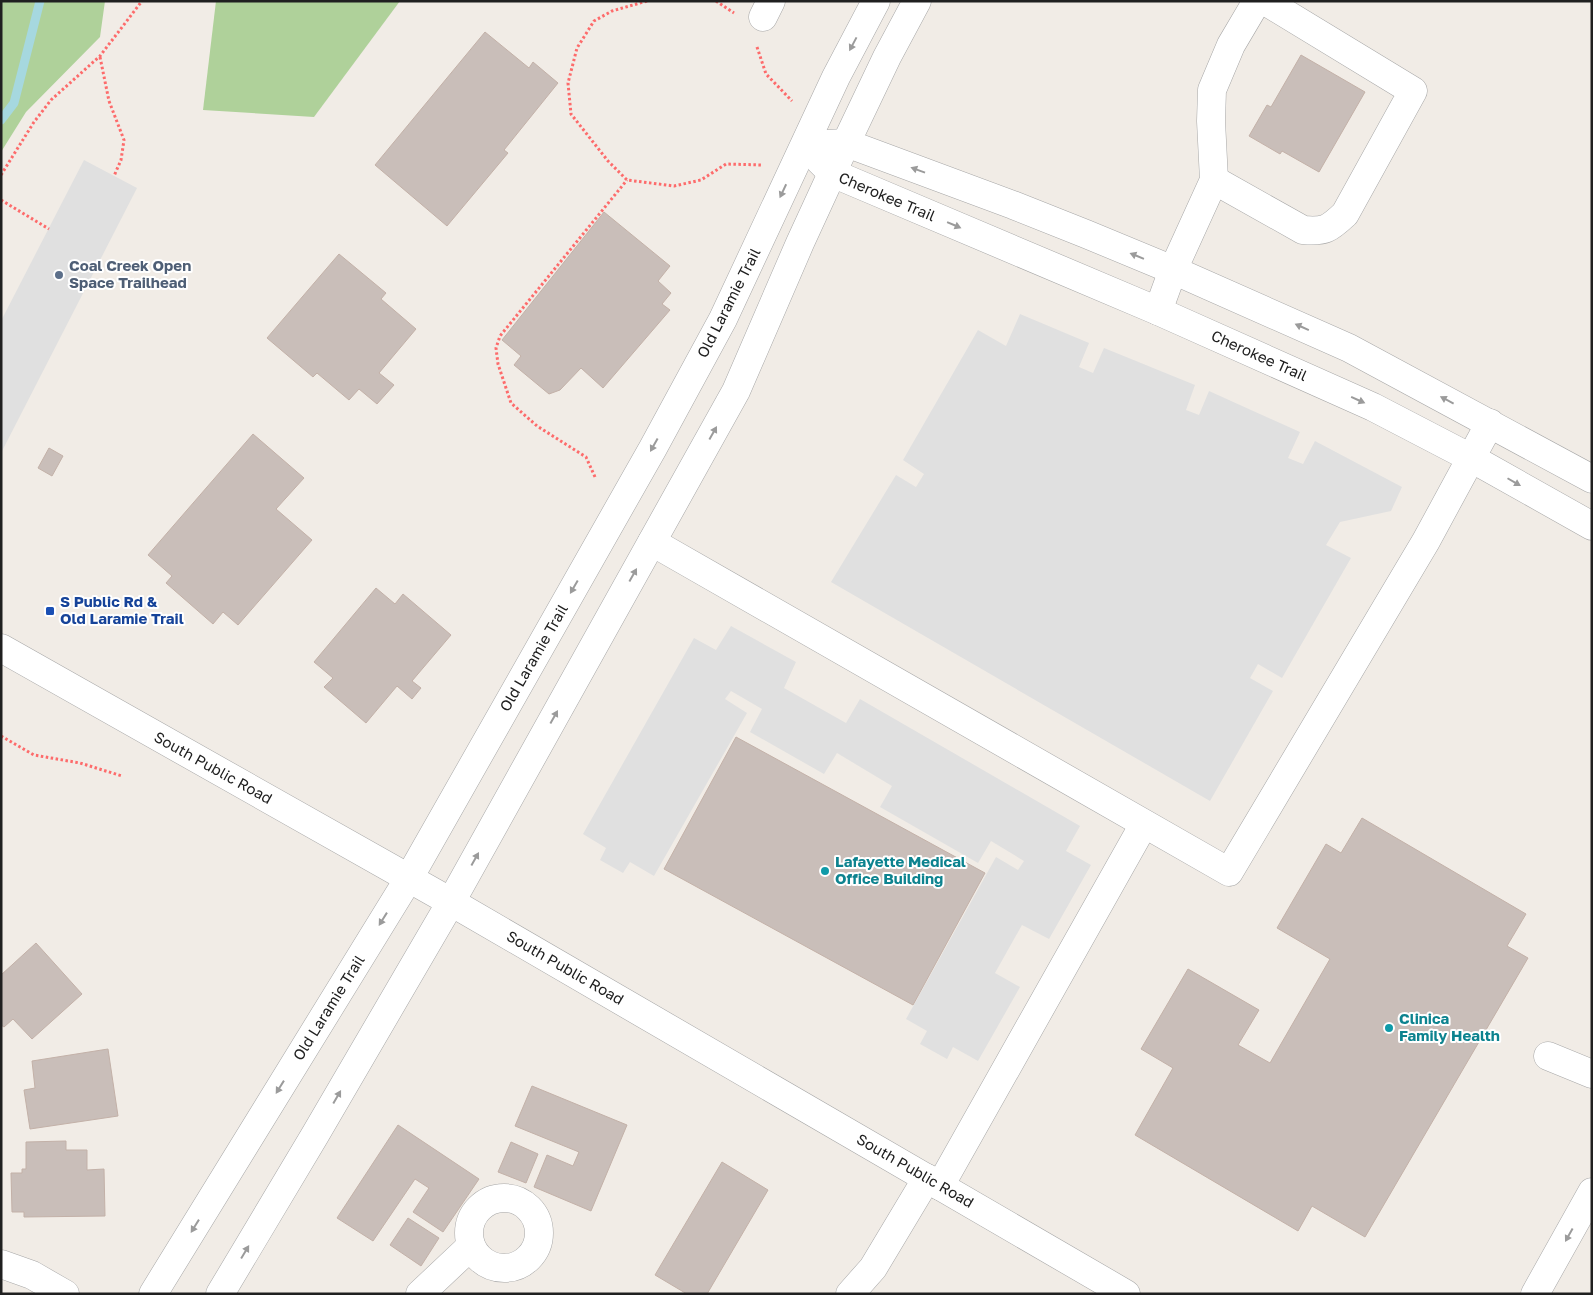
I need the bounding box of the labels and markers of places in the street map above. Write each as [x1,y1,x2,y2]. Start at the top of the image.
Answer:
place label: Coal Creek Open Space Trailhead [69,256,191,291]
marker: Coal Creek Open Space Trailhead [53,269,65,281]
place label: S Public Rd & Old Laramie Trail [60,592,184,627]
marker: S Public Rd & Old Laramie Trail [44,605,56,617]
place label: Lafayette Medical Office Building [835,852,966,887]
marker: Lafayette Medical Office Building [819,865,831,877]
place label: Clinica Family Health [1399,1009,1500,1044]
marker: Clinica Family Health [1383,1022,1395,1034]

